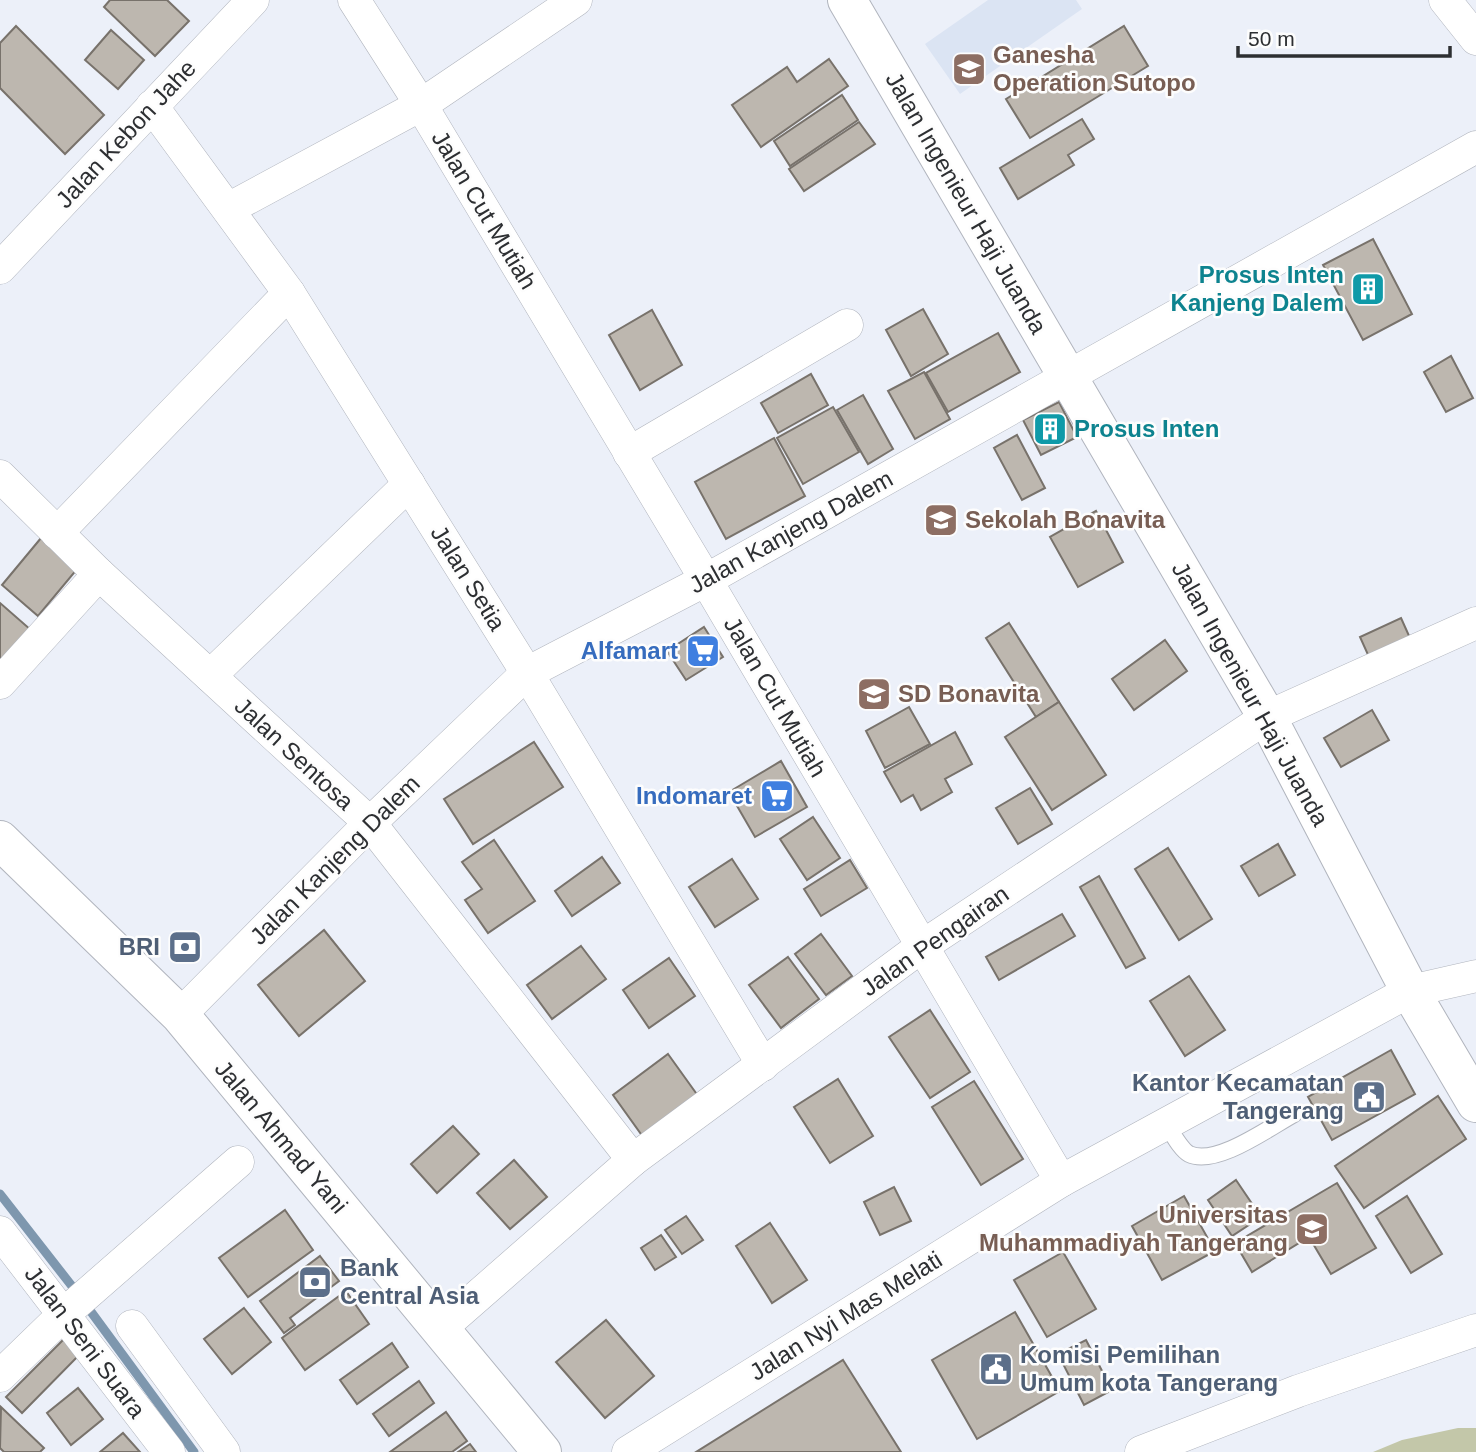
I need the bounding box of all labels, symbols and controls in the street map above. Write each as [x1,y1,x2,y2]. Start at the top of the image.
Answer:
scale bar [1238,14,1450,58]
text: 50 m [1248,27,1295,50]
place label: Ganesha Operation Sutopo [993,41,1196,96]
school or university icon: Ganesha Operation Sutopo [950,50,988,88]
street label: Jalan Kebon Jahe [50,54,201,213]
street label: Jalan Ingenieur Haji Juanda [880,67,1053,339]
street label: Jalan Cut Mutiah [426,126,542,294]
place label: Prosus Inten Kanjeng Dalem [1171,261,1344,316]
building icon: Prosus Inten Kanjeng Dalem [1349,270,1387,308]
building icon: Prosus Inten [1031,410,1069,448]
place label: Prosus Inten [1074,415,1219,442]
street label: Jalan Kanjeng Dalem [684,464,897,599]
school or university icon: Sekolah Bonavita [922,501,960,539]
place label: Sekolah Bonavita [965,506,1166,533]
street label: Jalan Setia [426,520,512,636]
street label: Jalan Ingenieur Haji Juanda [1167,557,1335,831]
street label: Jalan Cut Mutiah [719,612,832,781]
supermarket icon: Alfamart [684,632,722,670]
place label: Alfamart [581,637,678,664]
school or university icon: SD Bonavita [855,675,893,713]
place label: SD Bonavita [898,680,1040,707]
street label: Jalan Sentosa [230,692,360,816]
street label: Jalan Kanjeng Dalem [244,769,425,950]
supermarket icon: Indomaret [758,777,796,815]
place label: Indomaret [636,782,752,809]
street label: Jalan Pengairan [856,880,1014,1001]
bank icon: BRI [166,928,204,966]
place label: BRI [119,933,160,960]
street label: Jalan Ahmad Yani [210,1055,353,1219]
place label: Kantor Kecamatan Tangerang [1132,1069,1344,1124]
public building icon: Kantor Kecamatan Tangerang [1350,1078,1388,1116]
place label: Universitas Muhammadiyah Tangerang [979,1201,1288,1256]
school or university icon: Universitas Muhammadiyah Tangerang [1293,1210,1331,1248]
street label: Jalan Nyi Mas Melati [745,1245,947,1386]
place label: Bank Central Asia [340,1254,480,1309]
street label: Jalan Seni Suara [20,1261,152,1423]
bank icon: Bank Central Asia [296,1263,334,1301]
place label: Komisi Pemilihan Umum kota Tangerang [1020,1341,1278,1396]
public building icon: Komisi Pemilihan Umum kota Tangerang [977,1350,1015,1388]

